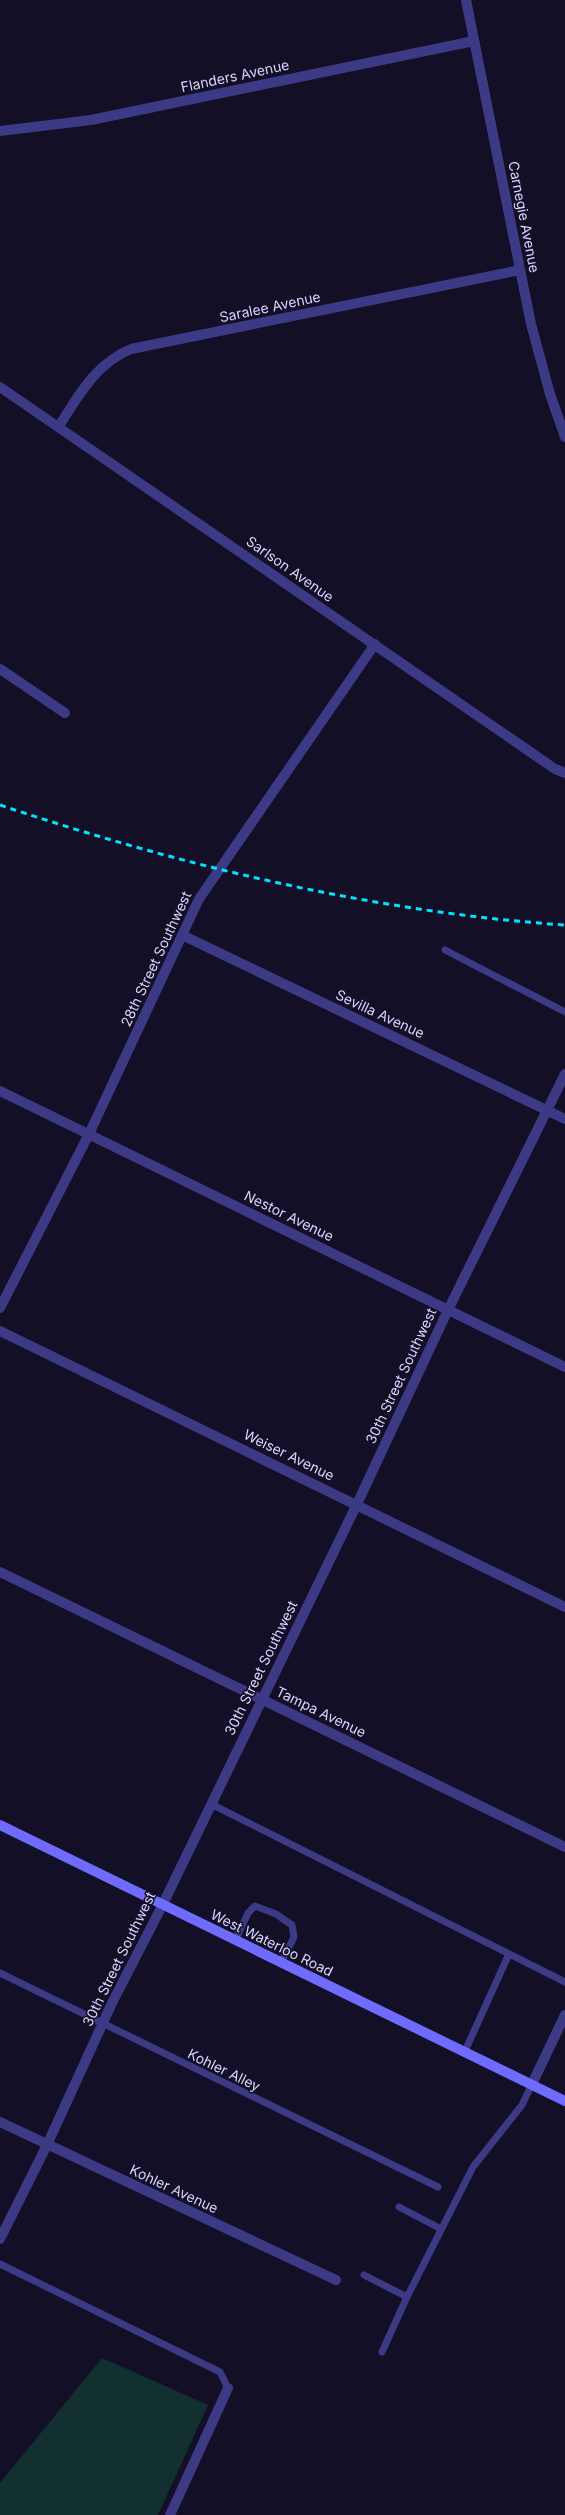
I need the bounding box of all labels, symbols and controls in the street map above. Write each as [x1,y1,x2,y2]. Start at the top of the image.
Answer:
street label: Flanders Avenue [179,56,291,95]
street label: Carnegie Avenue [505,160,544,274]
street label: Saralee Avenue [218,288,322,326]
street label: Sarlson Avenue [243,532,337,605]
street label: 28th Street Southwest [117,888,195,1029]
street label: Sevilla Avenue [333,986,427,1042]
street label: Nestor Avenue [242,1187,337,1245]
street label: 30th Street Southwest [362,1305,440,1446]
street label: Weiser Avenue [241,1425,337,1484]
street label: 30th Street Southwest [221,1597,301,1738]
street label: Tampa Avenue [274,1682,369,1741]
street label: 30th Street Southwest [79,1888,159,2029]
street label: West Waterloo Road [208,1906,336,1980]
street label: Kohler Alley [185,2045,263,2094]
street label: Kohler Avenue [127,2161,221,2216]

